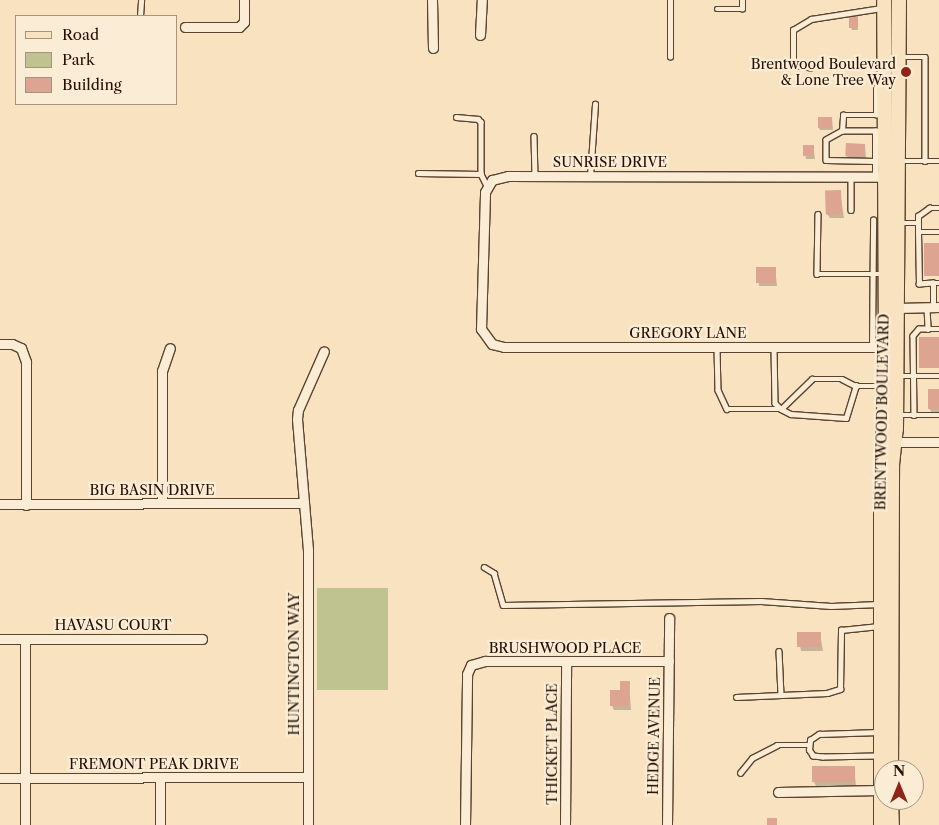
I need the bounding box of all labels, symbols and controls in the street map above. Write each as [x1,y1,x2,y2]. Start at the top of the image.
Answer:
legend [15,15,178,105]
text: Road [62,25,99,44]
text: Park [62,50,95,69]
place label: Brentwood Boulevard & Lone Tree Way [751,56,896,88]
marker: Brentwood Boulevard & Lone Tree Way [900,66,912,78]
text: Building [62,75,122,94]
street label: SUNRISE DRIVE [553,154,667,170]
street label: BRENTWOOD BOULEVARD [872,314,892,510]
street label: GREGORY LANE [629,325,747,341]
street label: BIG BASIN DRIVE [89,482,215,498]
street label: HUNTINGTON WAY [286,592,302,736]
street label: HAVASU COURT [54,617,172,633]
street label: BRUSHWOOD PLACE [489,640,641,656]
street label: HEDGE AVENUE [645,677,663,795]
street label: THICKET PLACE [544,683,560,805]
street label: FREMONT PEAK DRIVE [69,756,239,772]
north arrow [874,760,924,810]
text: N [893,762,905,780]

